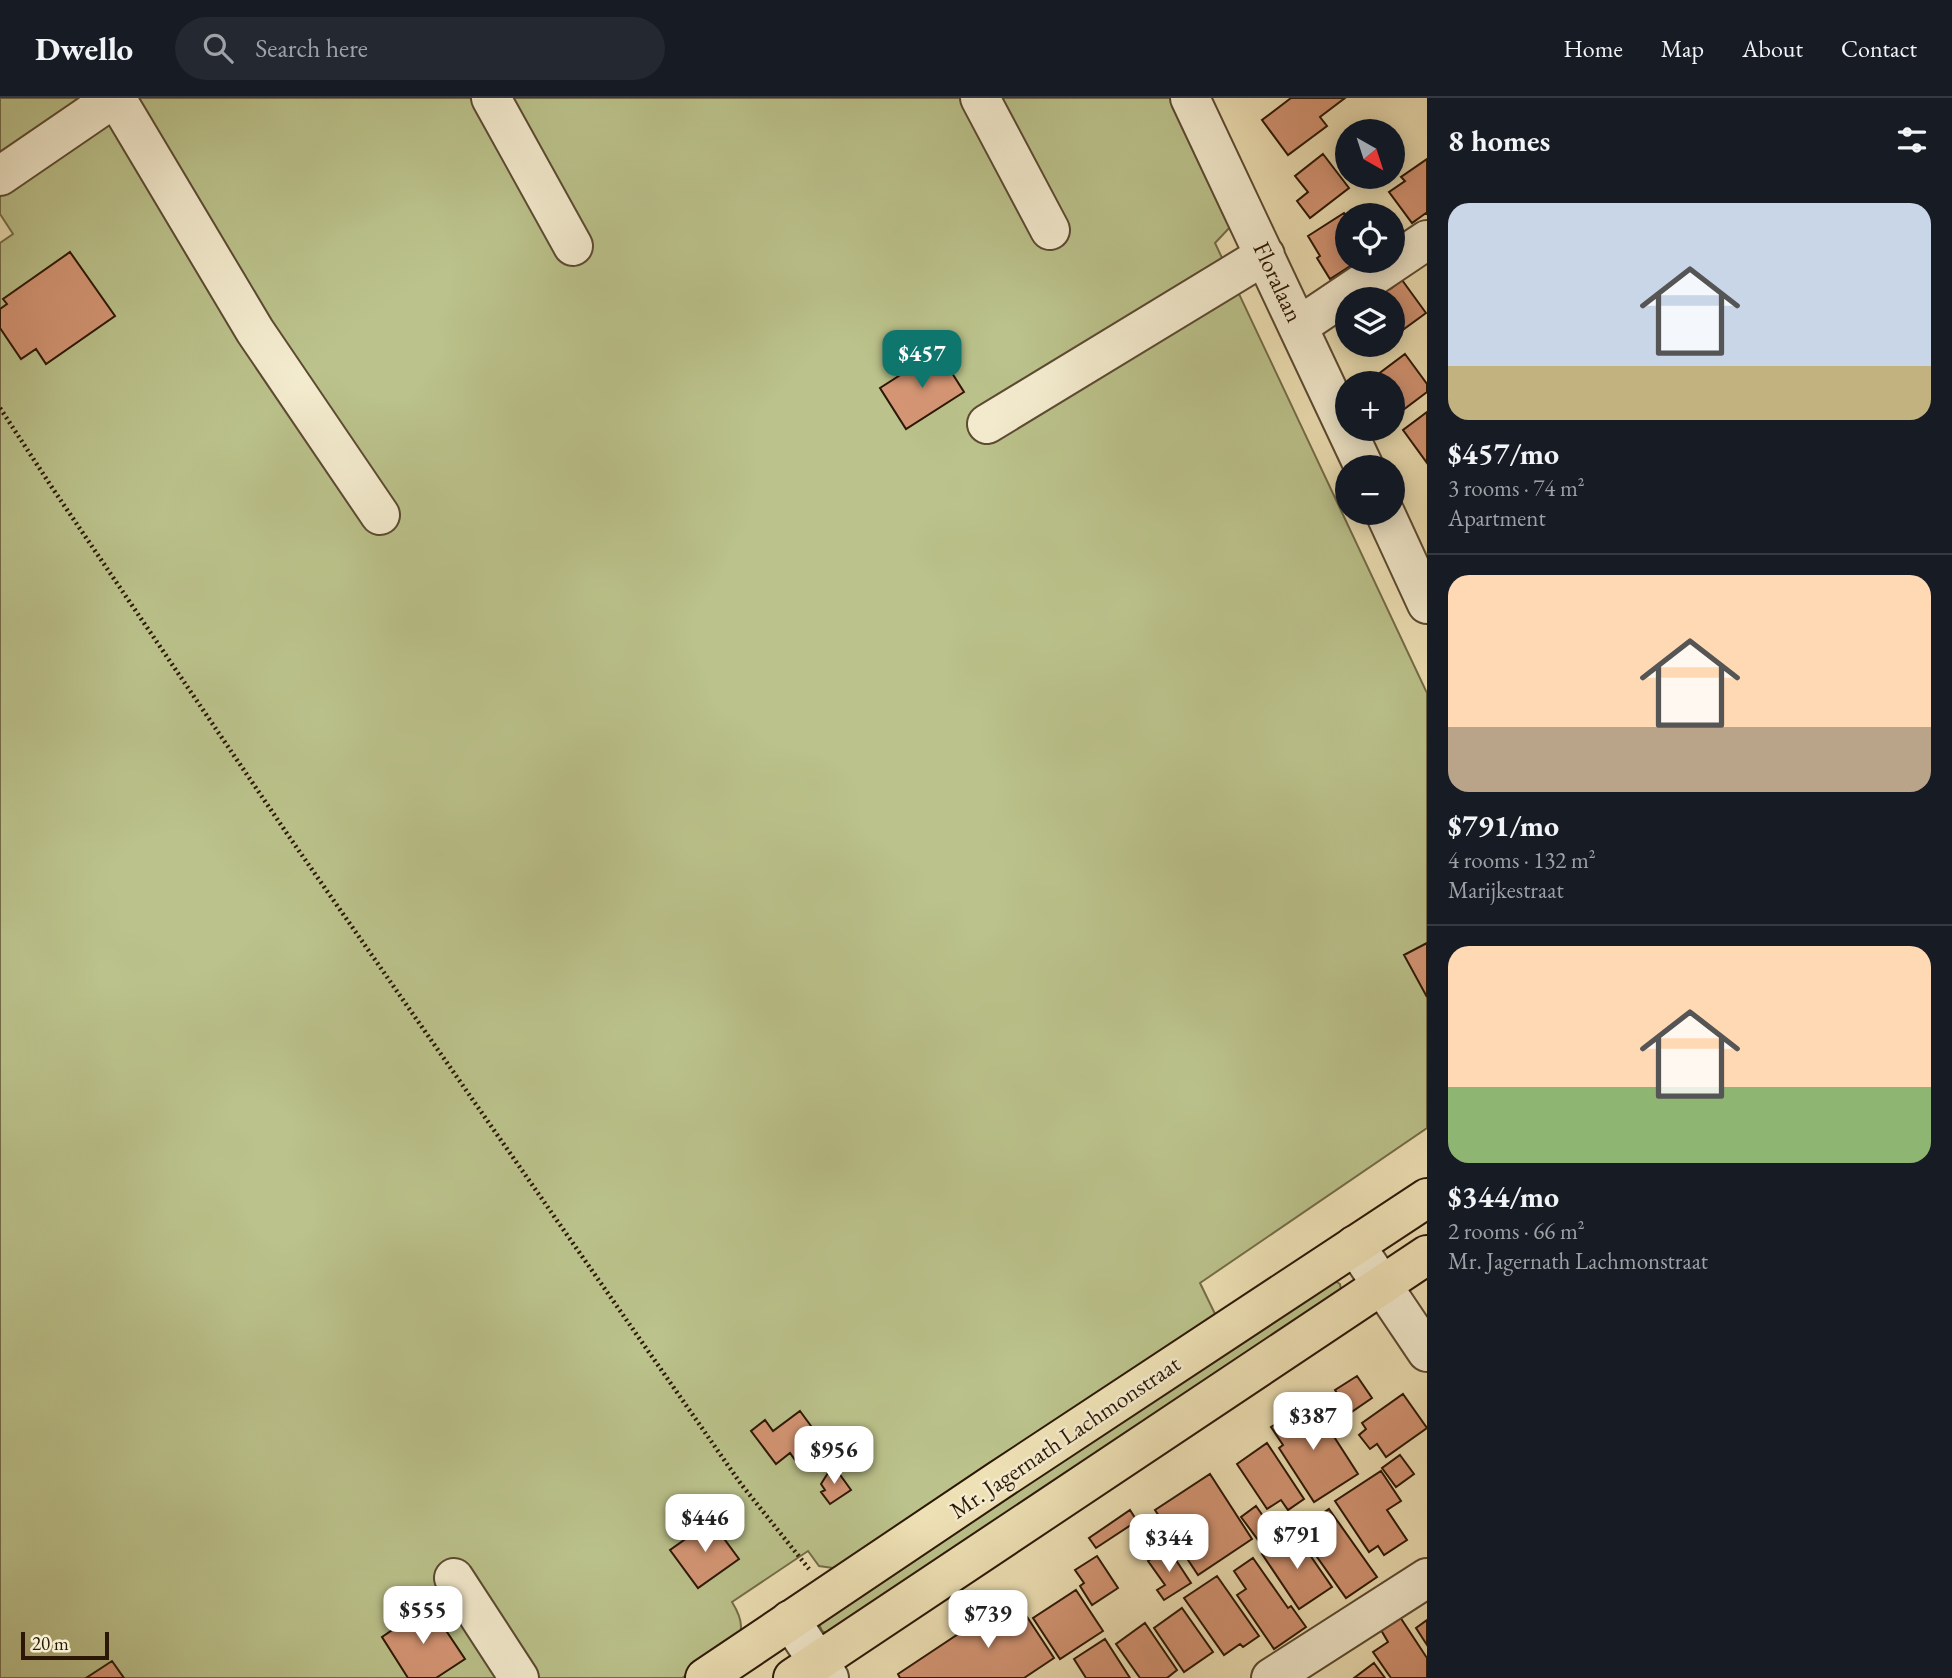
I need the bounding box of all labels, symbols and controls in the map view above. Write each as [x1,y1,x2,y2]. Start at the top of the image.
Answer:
search box [175,17,665,80]
text: Dwello [35,27,133,70]
icon: search [199,29,237,67]
text: Search here [255,31,368,65]
text: Home [1563,33,1623,64]
text: Map [1661,33,1704,64]
text: About [1742,33,1803,64]
text: Contact [1841,33,1917,64]
north arrow [1335,119,1405,189]
map controls [1335,119,1405,525]
text: 8 homes [1448,121,1550,160]
icon: filters [1893,121,1931,159]
button: locate [1335,203,1405,273]
street label: Floralaan [1246,237,1311,327]
icon: home [1627,248,1753,374]
button: layers [1335,287,1405,357]
pin: $457 [881,330,963,390]
text: $457 [898,338,946,368]
button: + [1335,371,1405,441]
text: $457/mo [1448,434,1559,473]
button: − [1335,455,1405,525]
text: 3 rooms · 74 m² [1448,473,1585,503]
text: Apartment [1448,503,1546,533]
icon: home [1627,620,1753,746]
text: $791/mo [1448,806,1559,845]
text: 4 rooms · 132 m² [1448,845,1596,875]
text: Marijkestraat [1448,875,1564,905]
icon: home [1627,991,1753,1117]
text: $344/mo [1448,1177,1559,1216]
text: 2 rooms · 66 m² [1448,1216,1585,1246]
text: Mr. Jagernath Lachmonstraat [1448,1246,1708,1276]
street label: Mr. Jagernath Lachmonstraat [944,1348,1186,1525]
pin: $387 [1272,1392,1354,1452]
text: $387 [1289,1400,1337,1430]
pin: $956 [793,1426,875,1486]
text: $956 [810,1434,858,1464]
pin: $446 [664,1494,746,1554]
text: $446 [681,1502,729,1532]
pin: $791 [1256,1512,1338,1571]
pin: $344 [1128,1514,1210,1574]
text: $791 [1273,1519,1321,1549]
text: $344 [1145,1522,1193,1552]
pin: $555 [382,1586,464,1646]
pin: $739 [947,1590,1029,1650]
text: $555 [399,1594,447,1624]
text: $739 [964,1598,1012,1628]
scale bar [21,1629,108,1661]
text: 20 m [32,1631,69,1656]

